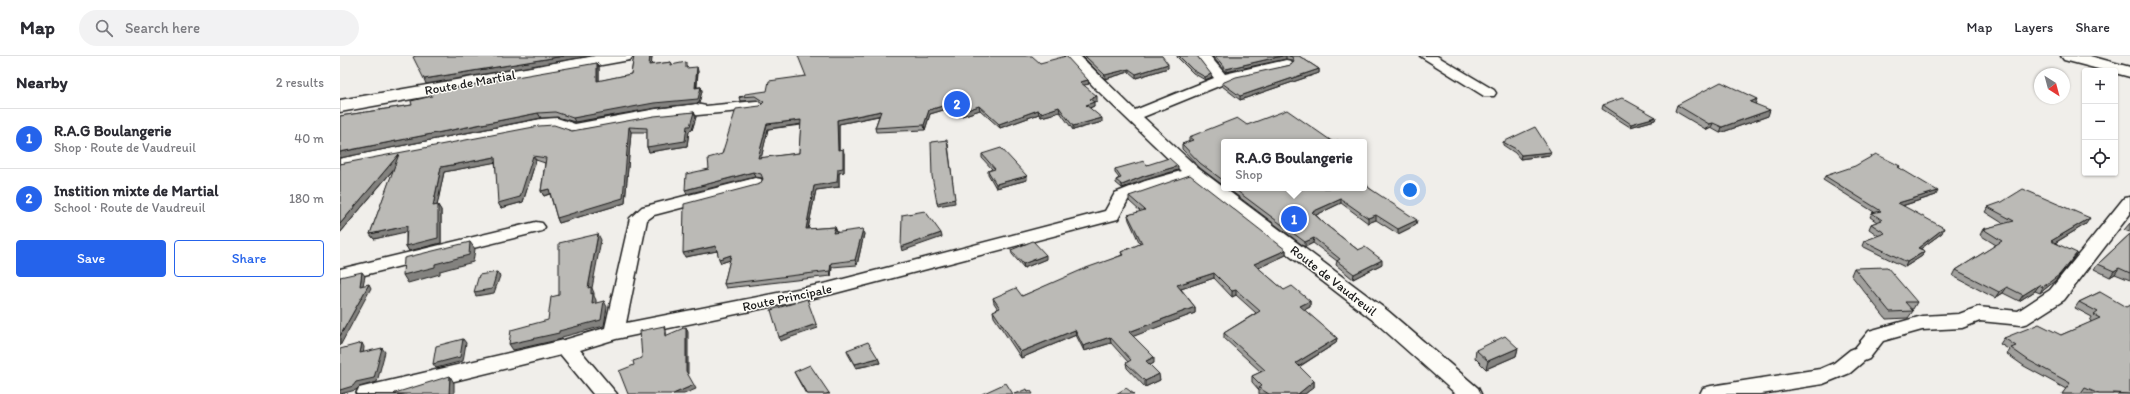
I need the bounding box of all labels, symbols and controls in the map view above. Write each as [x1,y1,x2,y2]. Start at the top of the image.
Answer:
search box [79,10,359,46]
text: Map [20,16,55,39]
icon: search [93,17,115,39]
text: Search here [125,19,200,37]
text: Map [1967,19,1992,36]
text: Layers [2014,19,2053,36]
text: Share [2075,19,2110,36]
street label: Route de Martial [423,67,517,98]
north arrow [2034,68,2070,104]
map controls [2082,68,2118,176]
button: + [2082,68,2118,104]
text: Nearby [16,72,68,92]
text: 2 results [276,75,324,90]
pin: 2 [944,89,970,119]
button: − [2082,104,2118,140]
text: R.A.G Boulangerie [54,122,171,140]
text: 1 [26,131,32,146]
text: 40 m [294,131,324,146]
popup [1221,139,1367,191]
text: Shop · Route de Vaudreuil [54,140,196,155]
button: locate [2082,140,2118,176]
text: R.A.G Boulangerie [1235,149,1353,167]
text: Shop [1235,167,1263,182]
your location [1400,180,1420,200]
text: Instition mixte de Martial [54,182,219,200]
text: 2 [26,191,32,206]
text: 180 m [289,191,324,206]
text: School · Route de Vaudreuil [54,200,205,215]
pin: 1 [1281,204,1307,234]
button: Save [16,240,166,277]
button: Share [174,240,324,277]
street label: Route de Vaudreuil [1288,242,1380,319]
street label: Route Principale [741,281,833,314]

